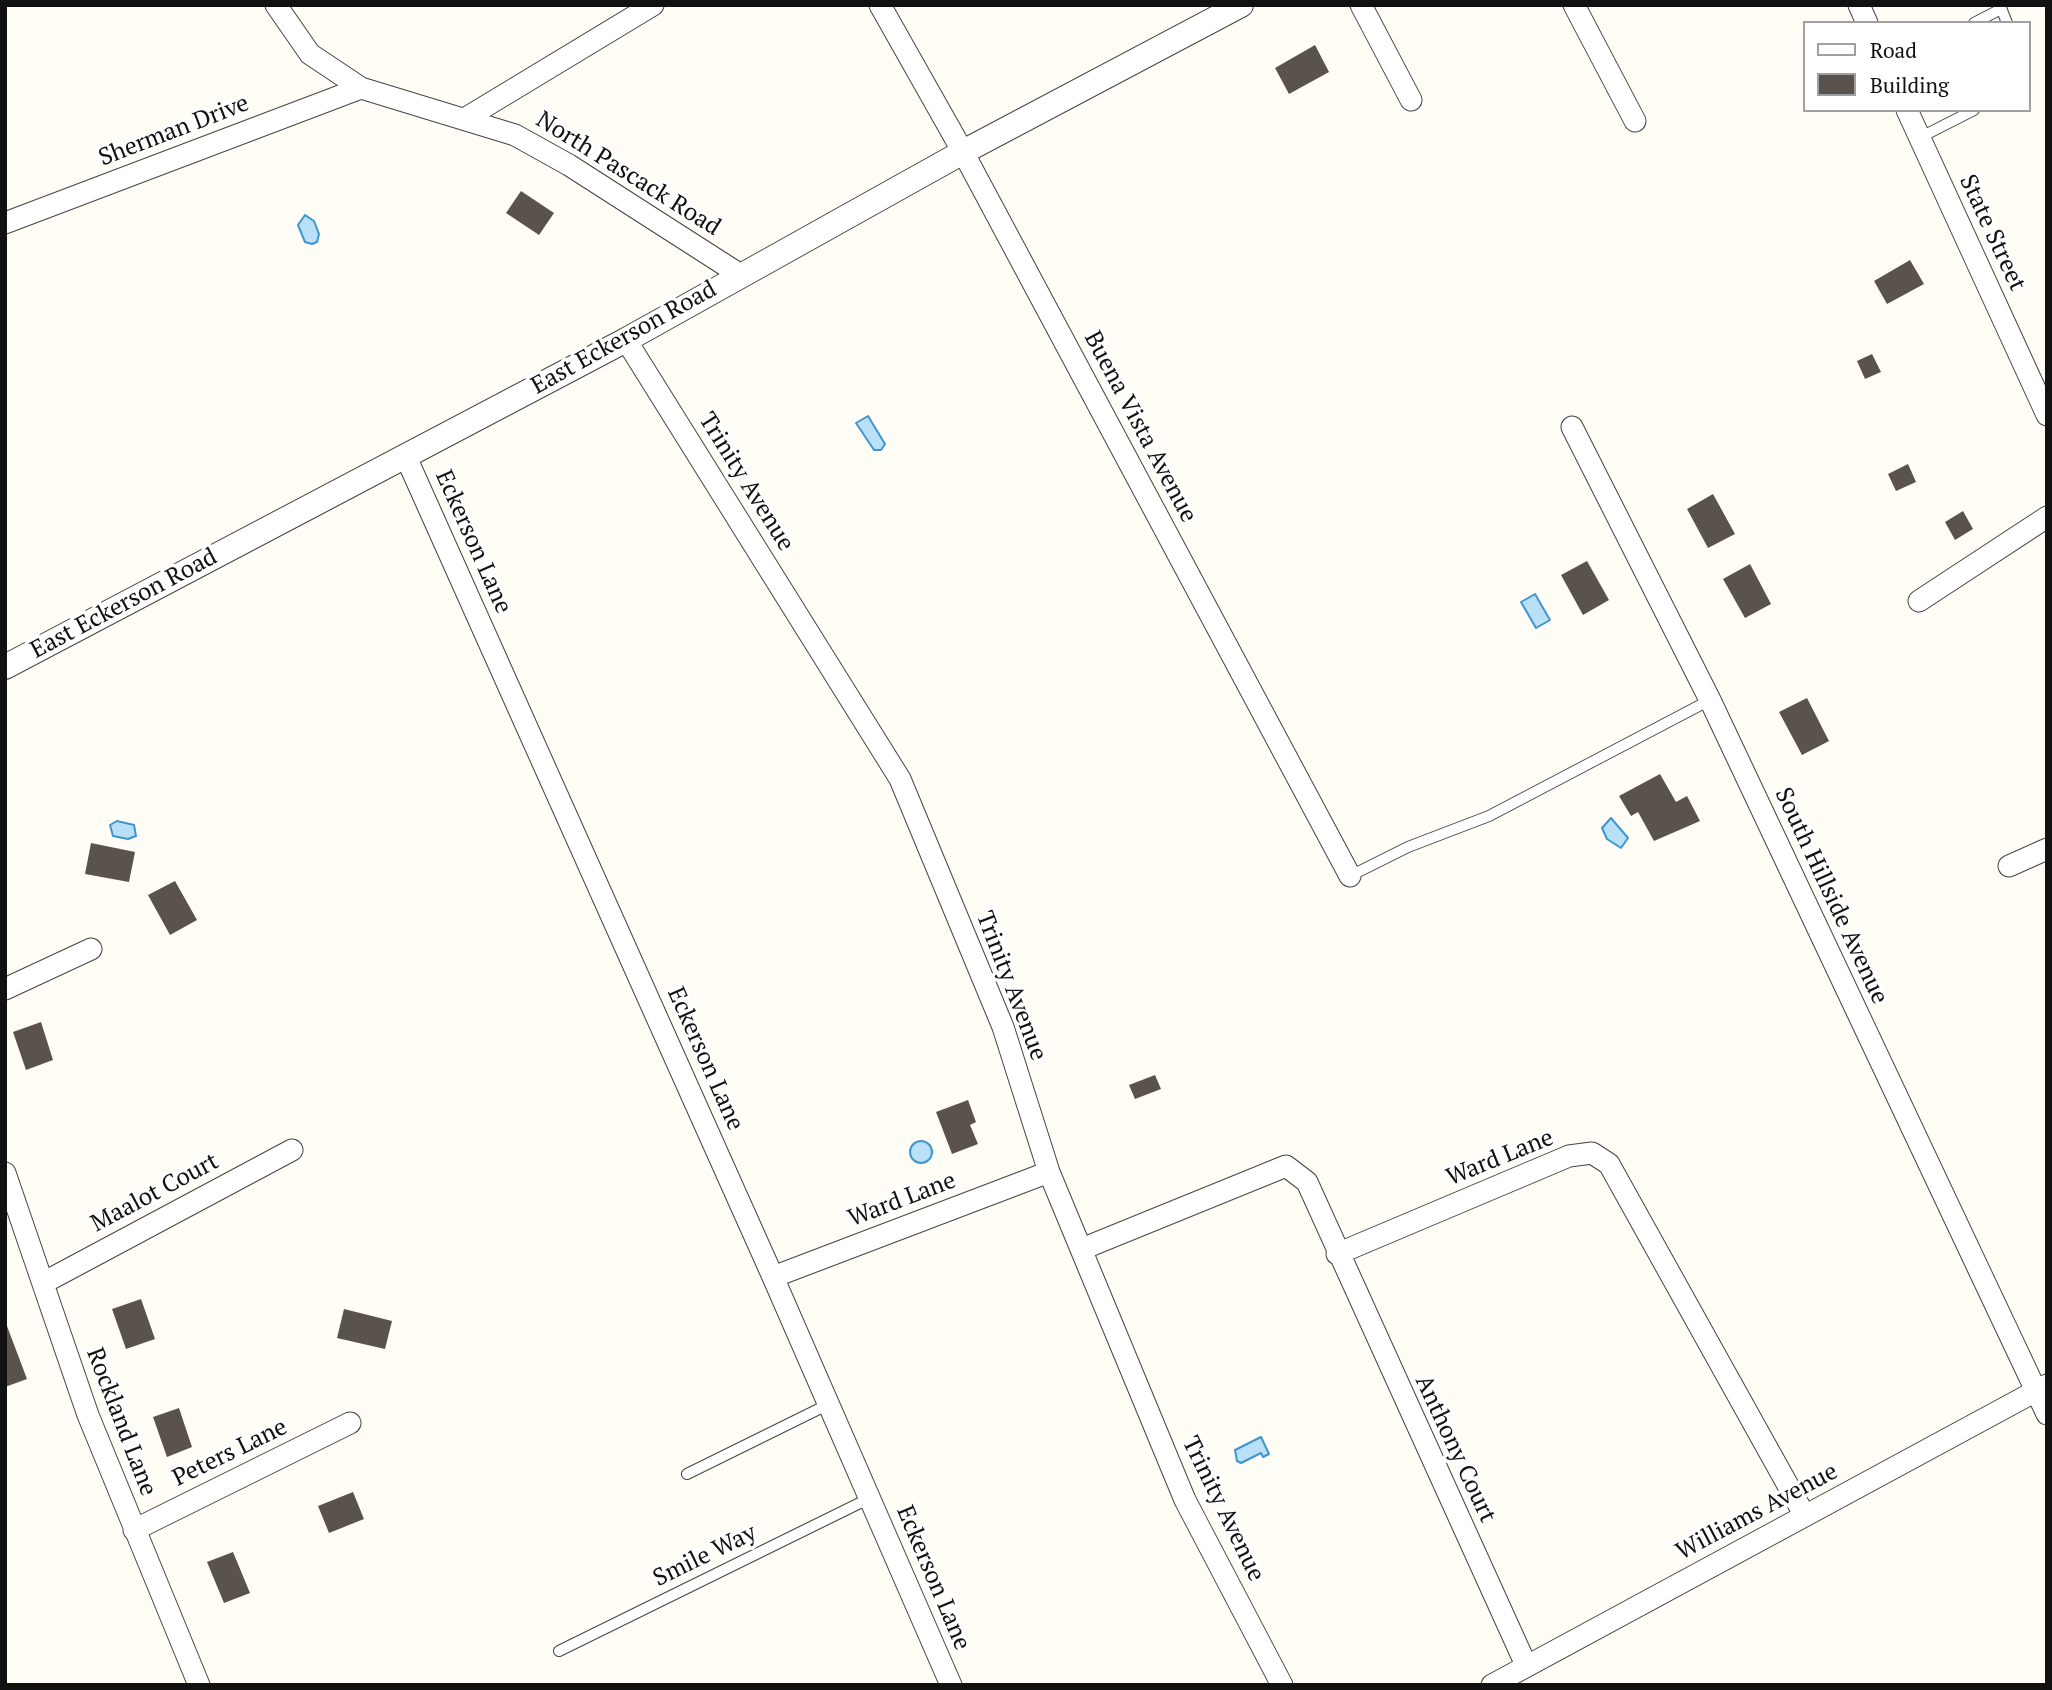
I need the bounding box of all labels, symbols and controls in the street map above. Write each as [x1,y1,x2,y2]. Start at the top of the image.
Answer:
legend [1804,21,2031,112]
text: Road [1870,36,1917,64]
text: Building [1870,71,1949,99]
street label: Sherman Drive [95,89,253,173]
street label: North Pascack Road [531,106,725,242]
street label: State Street [1953,170,2031,296]
street label: East Eckerson Road [526,275,722,401]
street label: Buena Vista Avenue [1077,327,1203,527]
street label: Trinity Avenue [692,408,800,556]
street label: Eckerson Lane [429,466,517,618]
street label: East Eckerson Road [26,543,222,665]
street label: South Hillside Avenue [1768,783,1894,1009]
street label: Trinity Avenue [969,907,1053,1065]
street label: Eckerson Lane [661,983,749,1135]
street label: Ward Lane [1442,1123,1558,1193]
street label: Maalot Court [86,1147,224,1239]
street label: Ward Lane [844,1166,960,1234]
street label: Rockland Lane [80,1344,162,1500]
street label: Anthony Court [1408,1371,1502,1527]
street label: Peters Lane [168,1413,292,1493]
street label: Trinity Avenue [1176,1432,1270,1586]
street label: Williams Avenue [1671,1457,1843,1567]
street label: Eckerson Lane [890,1502,976,1654]
street label: Smile Way [649,1519,761,1593]

